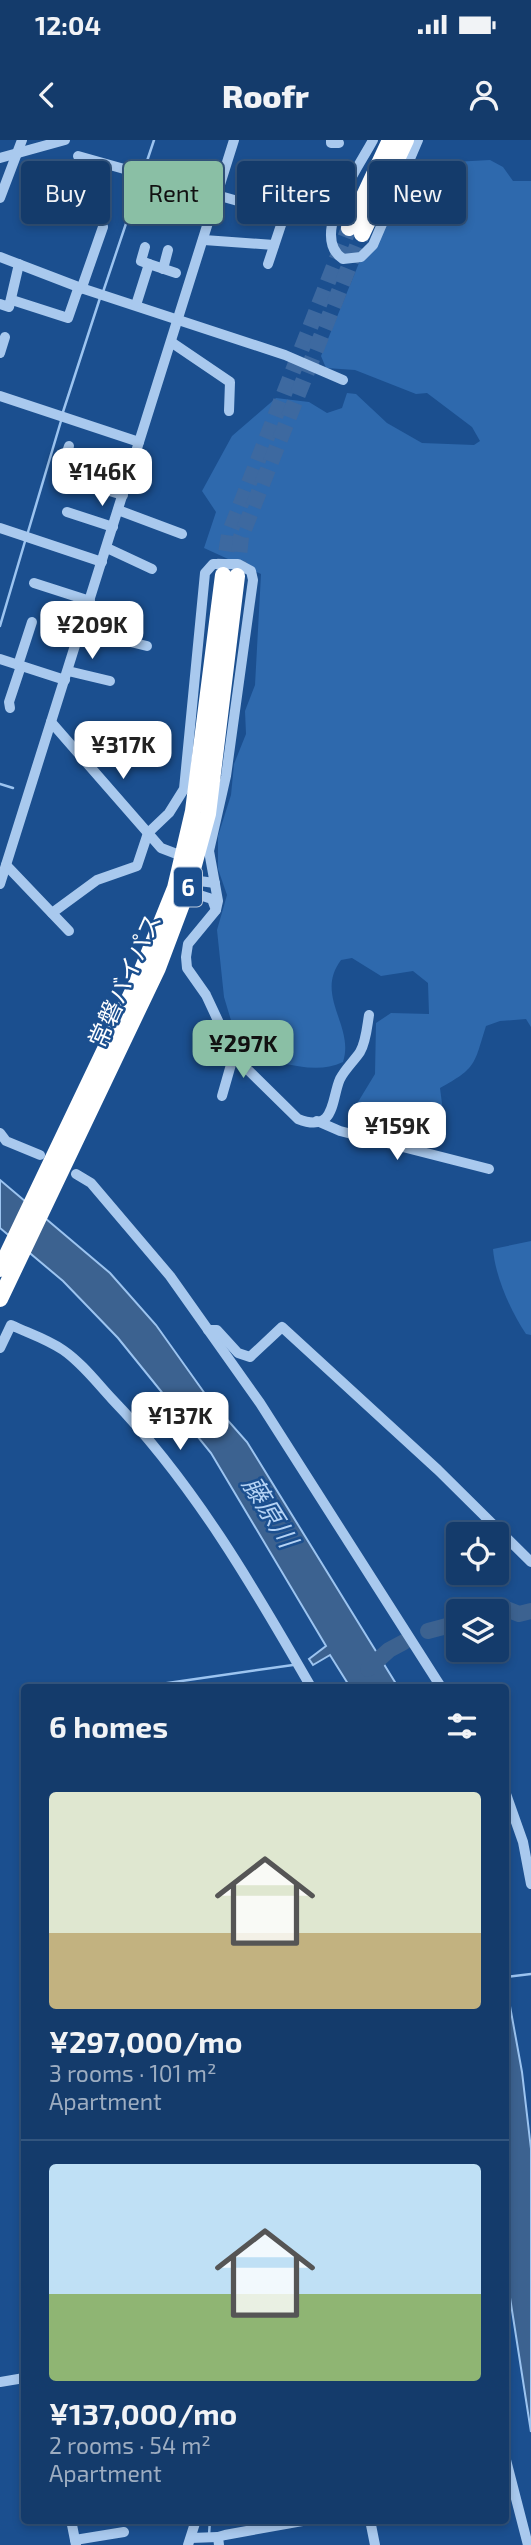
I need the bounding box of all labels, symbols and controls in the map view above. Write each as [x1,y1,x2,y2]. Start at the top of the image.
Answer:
text: 12:04 [35,9,101,40]
icon: back [28,76,66,114]
text: Roofr [222,76,309,114]
icon: person [465,76,503,114]
chip: Buy [21,161,110,224]
chip: Rent [124,161,223,224]
chip: Filters [237,161,355,224]
chip: New [369,161,466,224]
pin: ¥146K [53,448,151,508]
text: ¥146K [68,457,136,485]
pin: ¥209K [43,602,141,661]
text: ¥209K [56,610,128,638]
pin: ¥317K [74,722,172,781]
text: ¥317K [91,730,155,758]
road number: 6 [174,867,202,906]
street label: 常磐バイパス [82,909,166,1051]
pin: ¥297K [194,1020,292,1080]
text: ¥297K [209,1029,277,1057]
pin: ¥159K [348,1102,446,1162]
text: ¥159K [364,1111,430,1139]
pin: ¥137K [131,1392,229,1452]
text: ¥137K [148,1401,212,1429]
water label: 藤原川 [237,1470,306,1555]
map controls [446,1522,509,1662]
button: locate [446,1522,509,1585]
button: layers [446,1599,509,1662]
icon: filters [443,1707,481,1745]
text: 6 homes [49,1708,168,1744]
icon: home [202,1838,328,1964]
text: ¥297,000/mo [49,2023,242,2059]
text: 3 rooms · 101 m² [49,2059,216,2087]
text: Apartment [49,2087,162,2115]
icon: home [202,2210,328,2336]
text: ¥137,000/mo [49,2395,237,2431]
text: 2 rooms · 54 m² [49,2431,211,2459]
text: Apartment [49,2459,162,2487]

